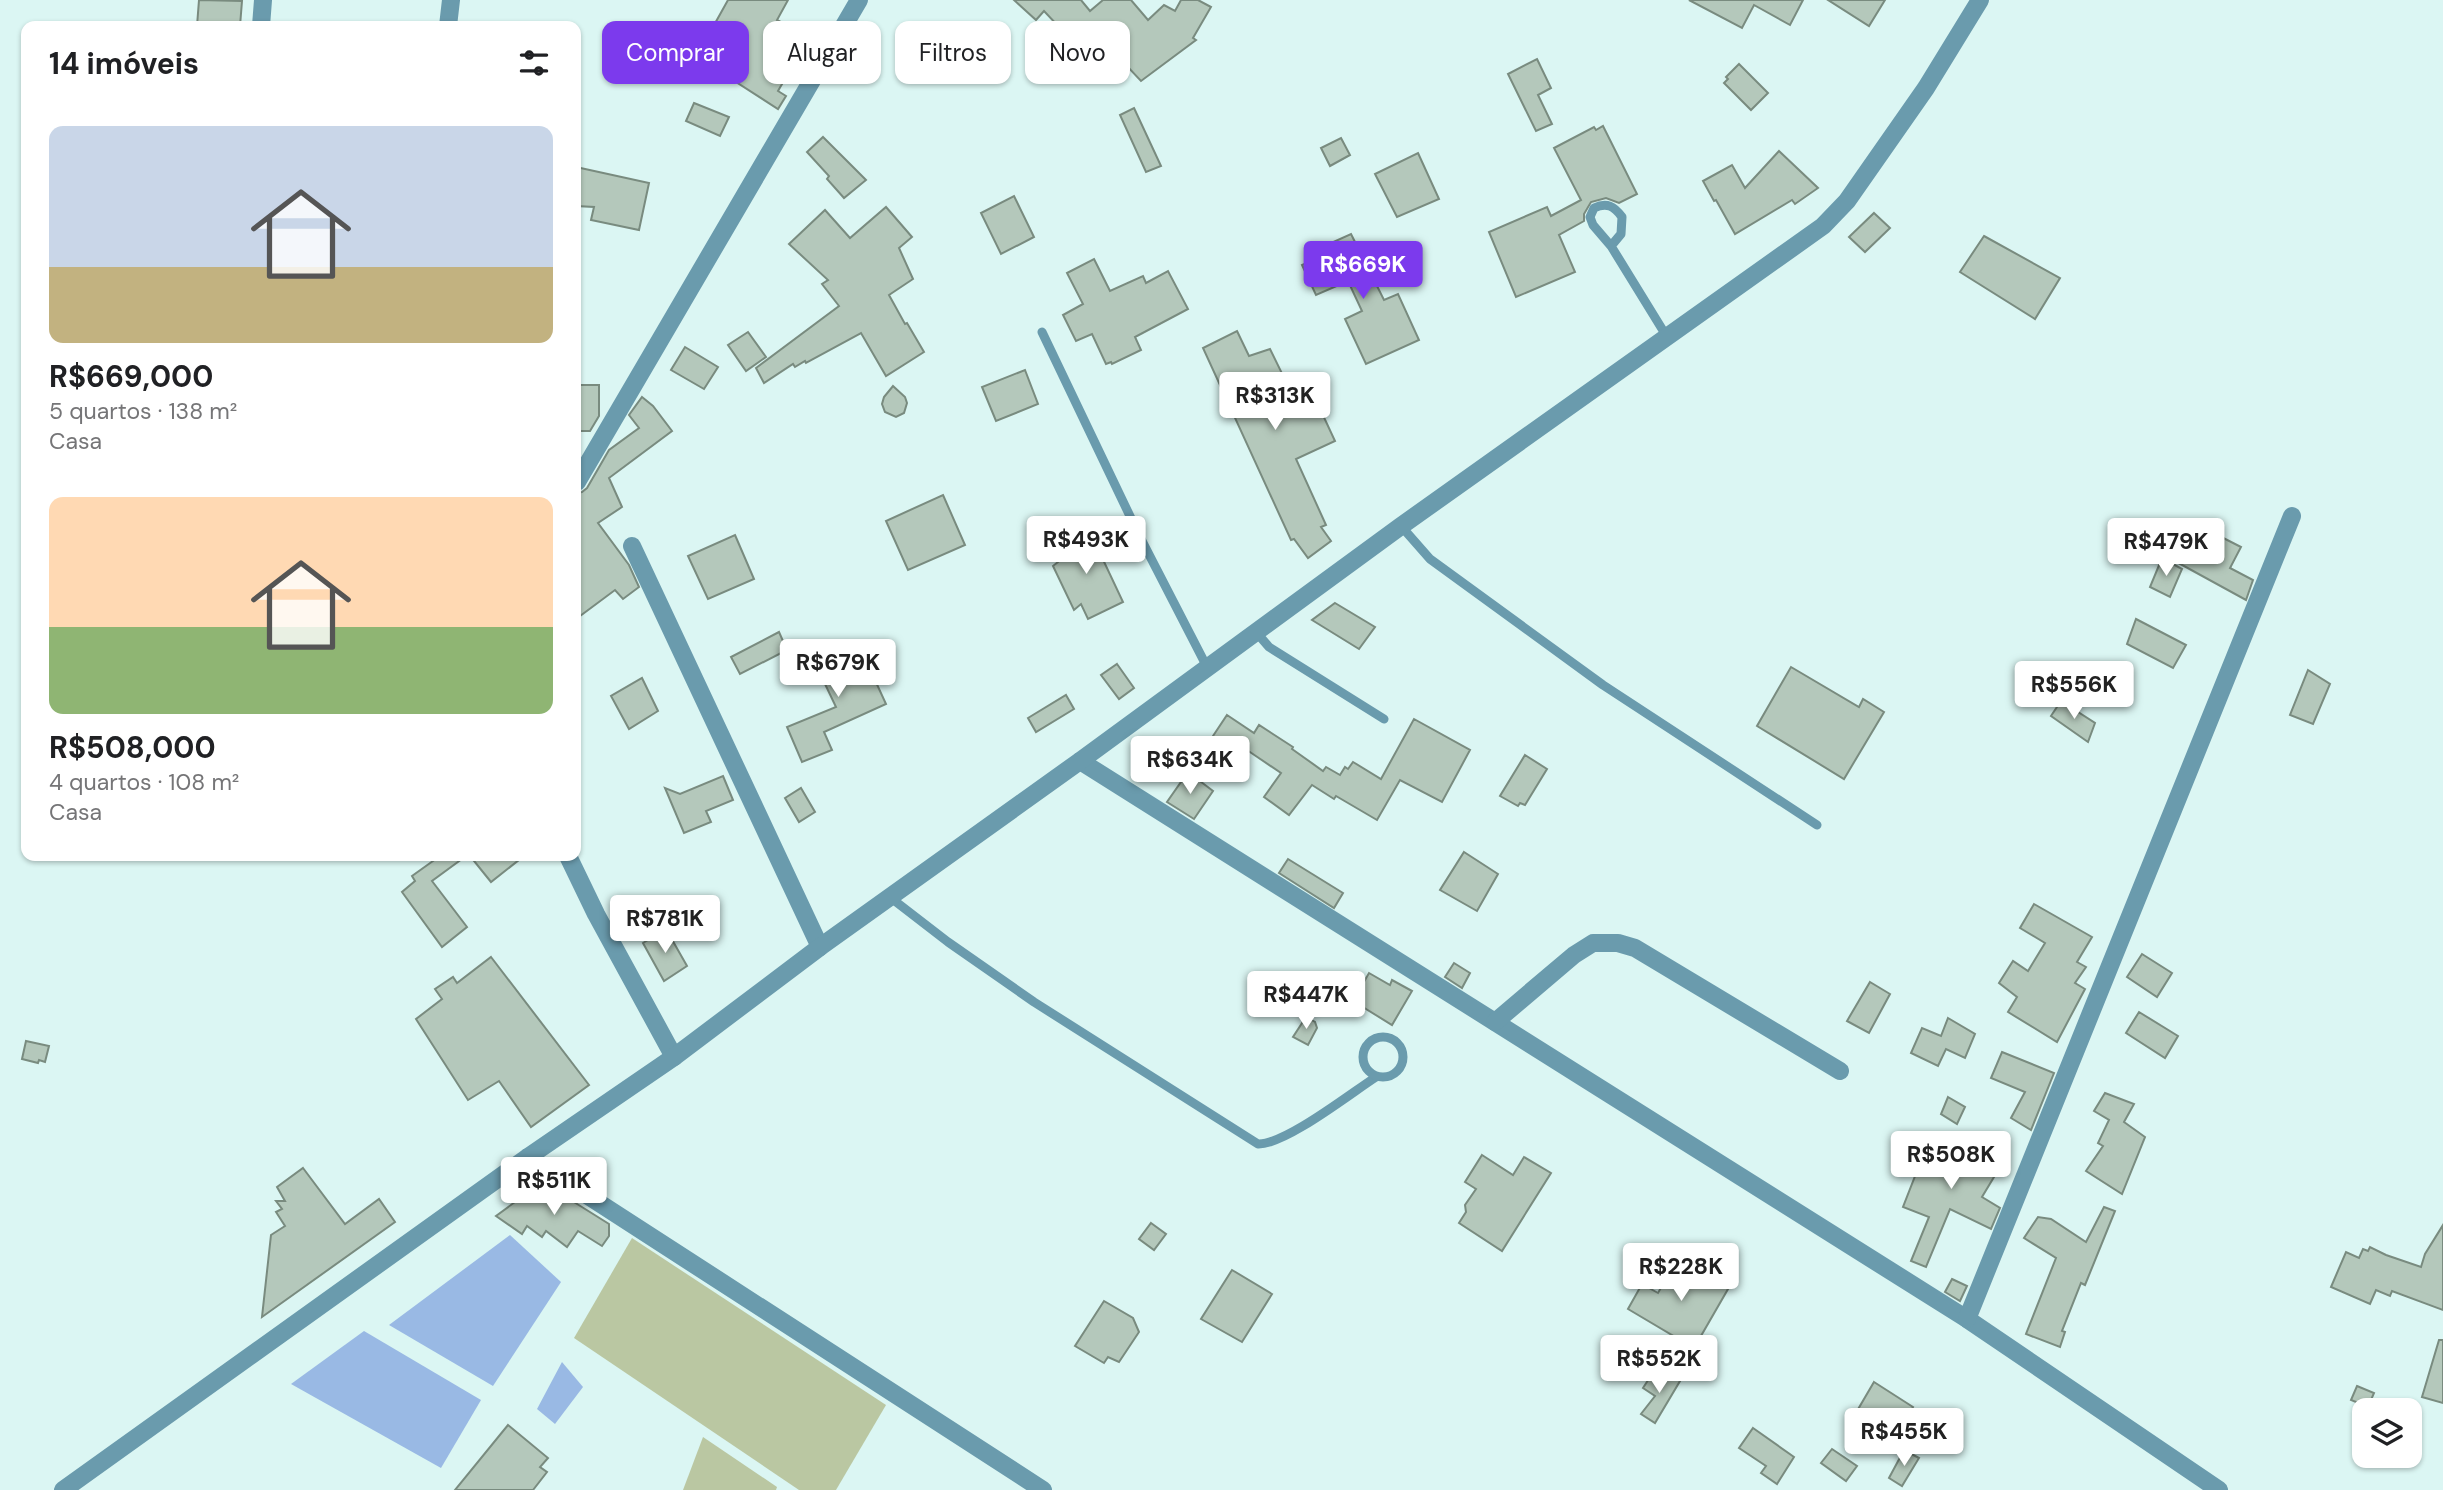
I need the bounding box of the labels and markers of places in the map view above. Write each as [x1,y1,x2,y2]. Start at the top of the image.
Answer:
pin: R$669K [1306,242,1420,301]
pin: R$313K [1218,372,1332,432]
pin: R$493K [1029,516,1143,576]
pin: R$479K [2109,518,2223,578]
pin: R$679K [781,640,895,699]
pin: R$556K [2017,662,2131,721]
pin: R$634K [1133,736,1247,796]
pin: R$781K [608,895,722,955]
pin: R$447K [1249,972,1363,1031]
pin: R$508K [1894,1132,2008,1191]
pin: R$511K [497,1158,611,1217]
pin: R$228K [1624,1244,1738,1303]
pin: R$552K [1602,1336,1716,1395]
pin: R$455K [1847,1408,1961,1468]

